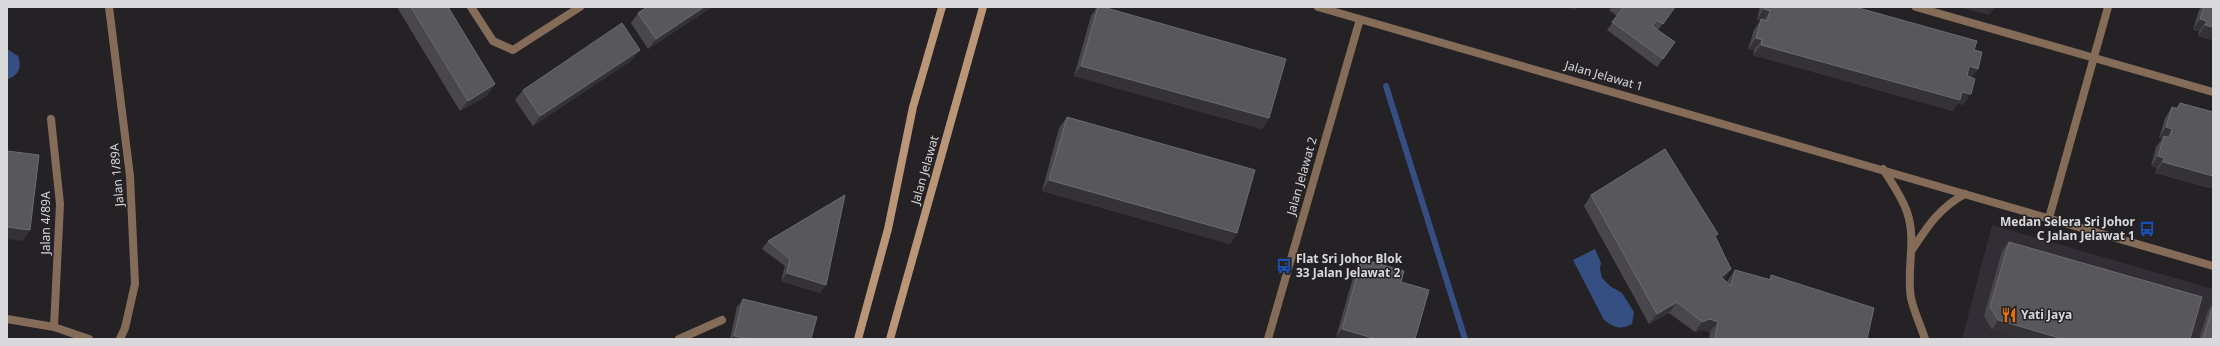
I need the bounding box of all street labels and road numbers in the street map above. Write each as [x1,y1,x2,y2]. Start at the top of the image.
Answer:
street label: Jalan Jelawat 1 [1562,56,1645,95]
street label: Jalan Jelawat [906,133,943,207]
street label: Jalan Jelawat 2 [1282,135,1321,218]
street label: Jalan 1/89A [105,143,128,208]
street label: Jalan 4/89A [37,191,54,256]

